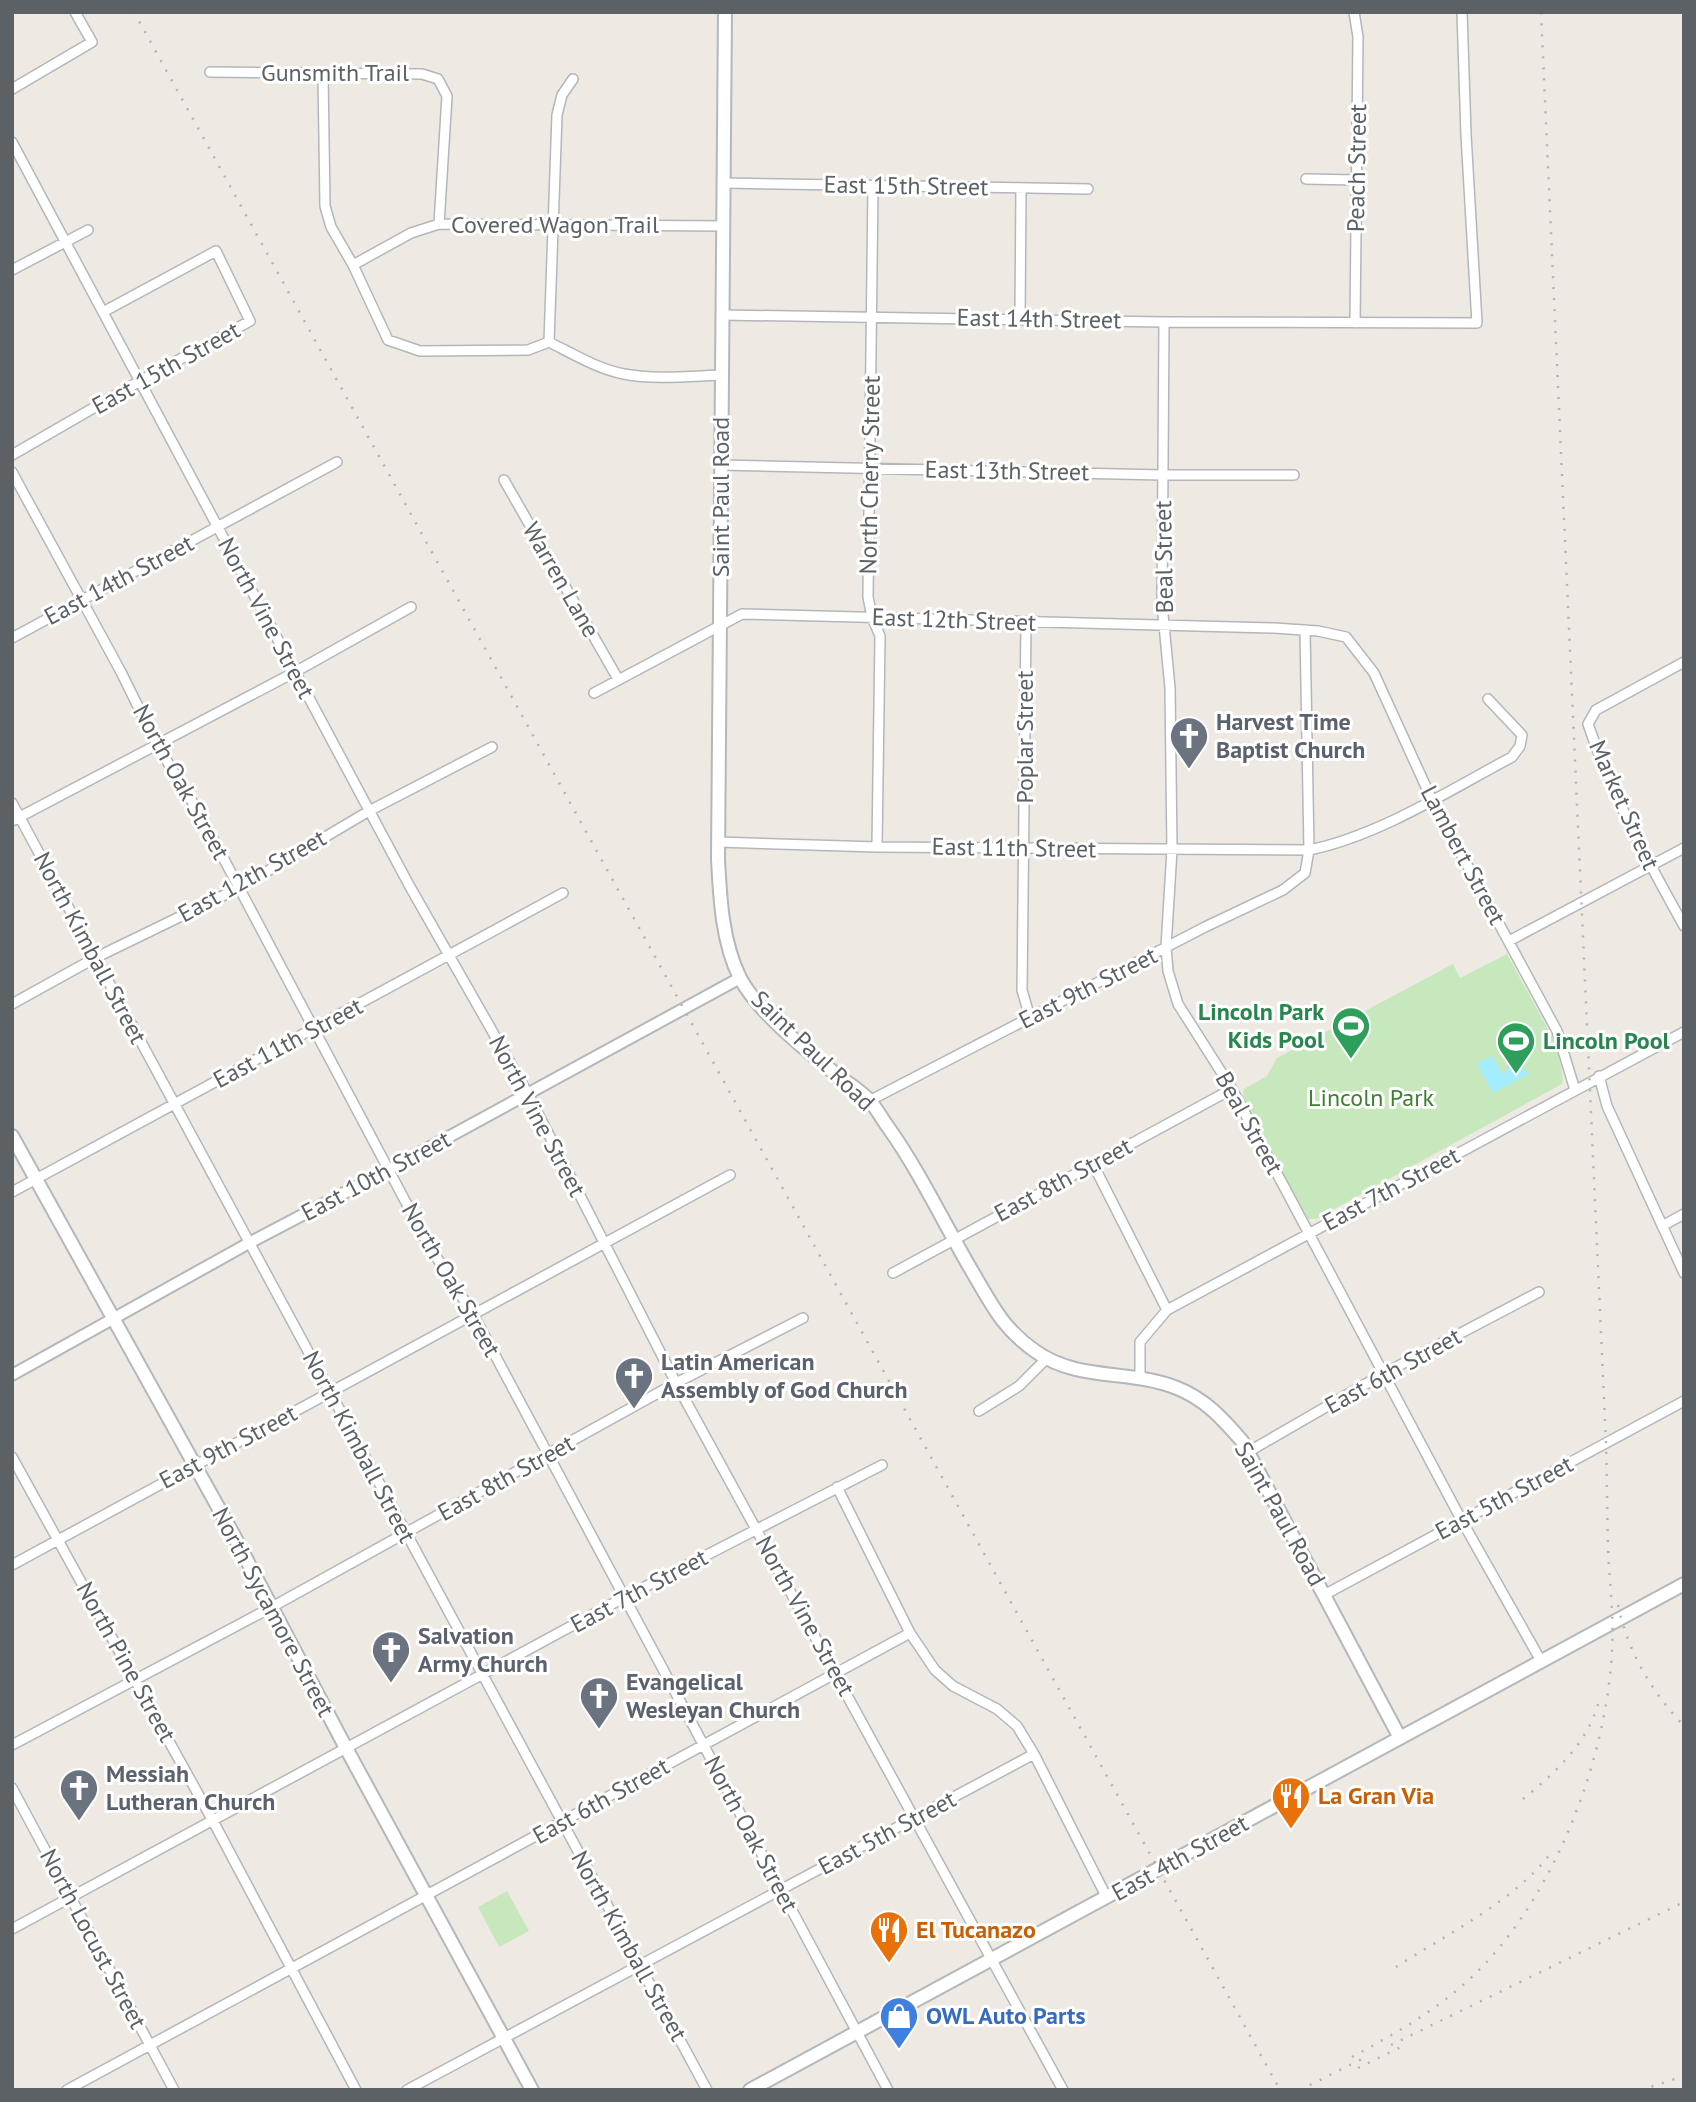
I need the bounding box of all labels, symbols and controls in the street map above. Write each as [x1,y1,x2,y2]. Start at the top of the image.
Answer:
street label: Gunsmith Trail [261,57,409,88]
street label: Peach Street [1340,104,1373,232]
street label: East 15th Street [823,169,989,202]
street label: Covered Wagon Trail [451,209,659,240]
street label: East 14th Street [956,302,1122,335]
street label: East 15th Street [86,314,245,421]
street label: North Cherry Street [852,375,887,575]
street label: Saint Paul Road [705,417,736,577]
street label: East 13th Street [924,454,1090,487]
street label: Beal Street [1147,500,1180,614]
street label: Warren Lane [516,517,607,643]
street label: East 14th Street [39,527,199,632]
street label: North Vine Street [211,532,322,704]
street label: East 12th Street [871,601,1037,638]
street label: Poplar Street [1009,670,1040,804]
street label: North Oak Street [126,699,237,865]
place label: Harvest Time Baptist Church [1216,706,1365,765]
church icon: Harvest Time Baptist Church [1168,715,1210,770]
street label: Market Street [1582,735,1667,874]
street label: Lambert Street [1414,780,1513,930]
street label: East 12th Street [172,822,331,929]
street label: East 11th Street [931,831,1097,864]
street label: North Kimball Street [27,847,154,1049]
street label: East 9th Street [1013,939,1162,1036]
street label: Saint Paul Road [745,984,882,1118]
street label: East 11th Street [208,990,368,1095]
place label: Lincoln Park Kids Pool [1198,996,1325,1055]
sports icon: Lincoln Park Kids Pool [1330,1005,1372,1060]
sports icon: Lincoln Pool [1495,1020,1537,1075]
place label: Lincoln Pool [1543,1025,1671,1056]
street label: North Vine Street [482,1030,593,1202]
street label: Beal Street [1209,1066,1290,1180]
park label: Lincoln Park [1308,1082,1434,1113]
street label: East 10th Street [296,1123,456,1228]
street label: East 8th Street [989,1130,1137,1229]
street label: East 7th Street [1317,1139,1465,1238]
street label: North Oak Street [395,1197,508,1362]
street label: East 6th Street [1319,1320,1467,1421]
street label: North Kimball Street [296,1346,423,1548]
place label: Latin American Assembly of God Church [661,1346,907,1405]
church icon: Latin American Assembly of God Church [613,1355,655,1410]
street label: East 9th Street [154,1397,302,1496]
street label: East 8th Street [432,1427,580,1528]
street label: Saint Paul Road [1228,1436,1333,1591]
street label: East 5th Street [1430,1448,1578,1547]
street label: North Sycamore Street [205,1502,342,1722]
street label: North Vine Street [749,1530,862,1701]
street label: East 7th Street [565,1541,713,1640]
street label: North Pine Street [70,1576,183,1747]
place label: Salvation Army Church [418,1620,548,1679]
church icon: Salvation Army Church [370,1629,412,1684]
place label: Evangelical Wesleyan Church [626,1666,800,1725]
church icon: Evangelical Wesleyan Church [578,1675,620,1730]
street label: East 6th Street [527,1750,675,1851]
street label: North Oak Street [697,1750,806,1917]
place label: Messiah Lutheran Church [106,1758,275,1817]
church icon: Messiah Lutheran Church [58,1767,100,1822]
restaurant icon: La Gran Via [1270,1775,1312,1830]
place label: La Gran Via [1318,1780,1434,1811]
street label: East 5th Street [813,1783,961,1882]
street label: East 4th Street [1106,1807,1254,1908]
street label: North Locust Street [33,1844,154,2034]
street label: North Kimball Street [564,1845,695,2046]
restaurant icon: El Tucanazo [868,1909,910,1964]
place label: El Tucanazo [916,1914,1036,1945]
shop icon: OWL Auto Parts [878,1995,920,2050]
place label: OWL Auto Parts [926,2000,1086,2031]

